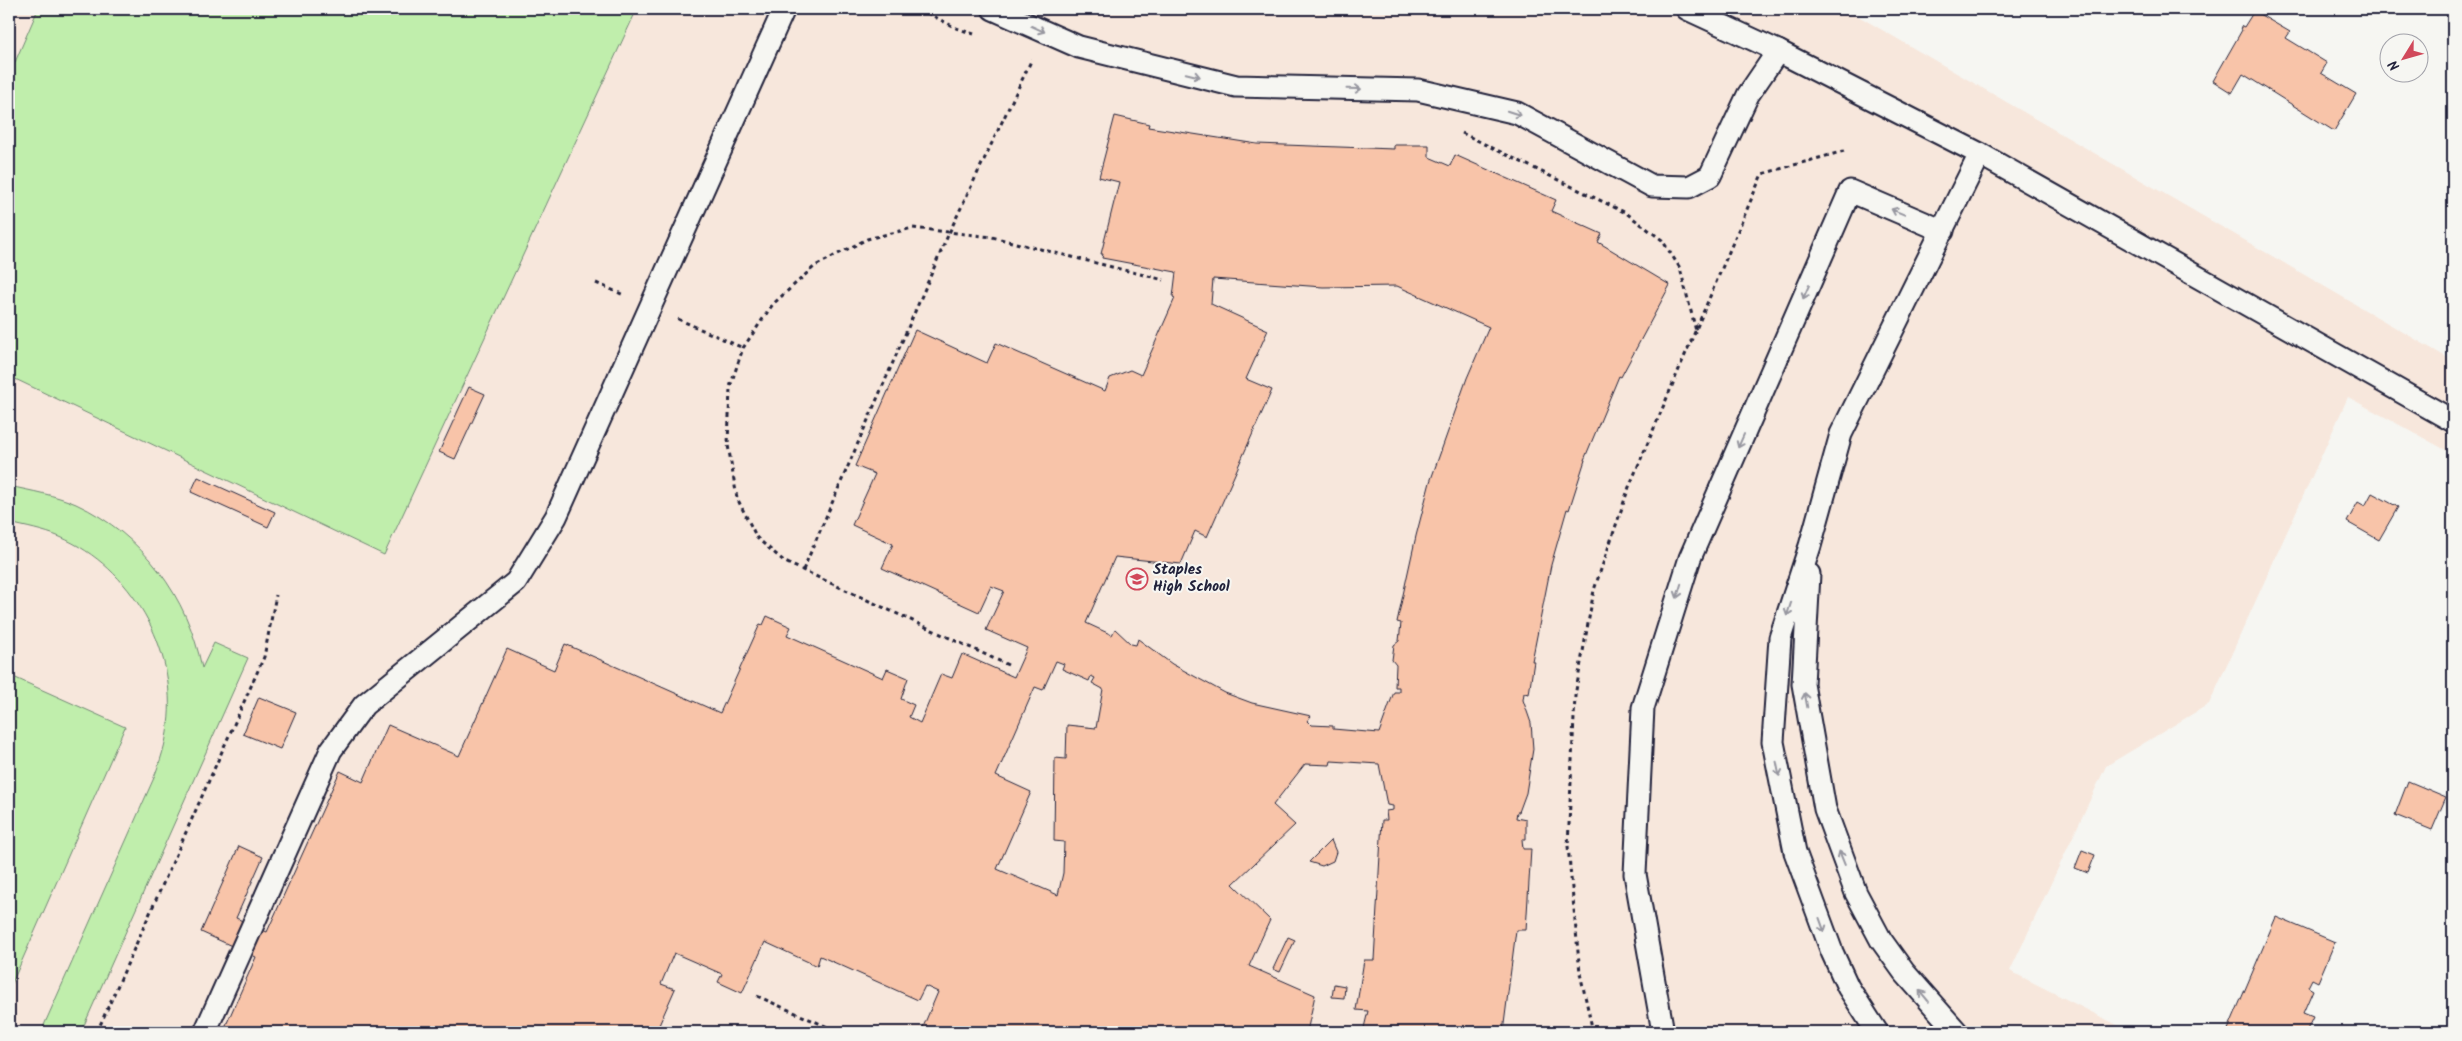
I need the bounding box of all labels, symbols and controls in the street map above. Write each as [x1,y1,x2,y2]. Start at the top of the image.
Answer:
one-way arrow [1030,24,1045,34]
north arrow [2380,32,2430,82]
text: N [2383,55,2406,75]
one-way arrow [1184,71,1200,80]
one-way arrow [1346,84,1362,93]
one-way arrow [1505,109,1521,119]
one-way arrow [1891,206,1906,216]
one-way arrow [1800,284,1810,299]
one-way arrow [1735,433,1745,448]
place label: Staples High School [1153,558,1230,599]
school or university icon: Staples High School [1125,567,1149,591]
one-way arrow [1674,583,1684,599]
one-way arrow [1784,601,1794,617]
one-way arrow [1800,692,1810,708]
one-way arrow [1774,761,1783,777]
one-way arrow [1836,851,1846,866]
one-way arrow [1818,917,1827,932]
one-way arrow [1919,990,1930,1003]

